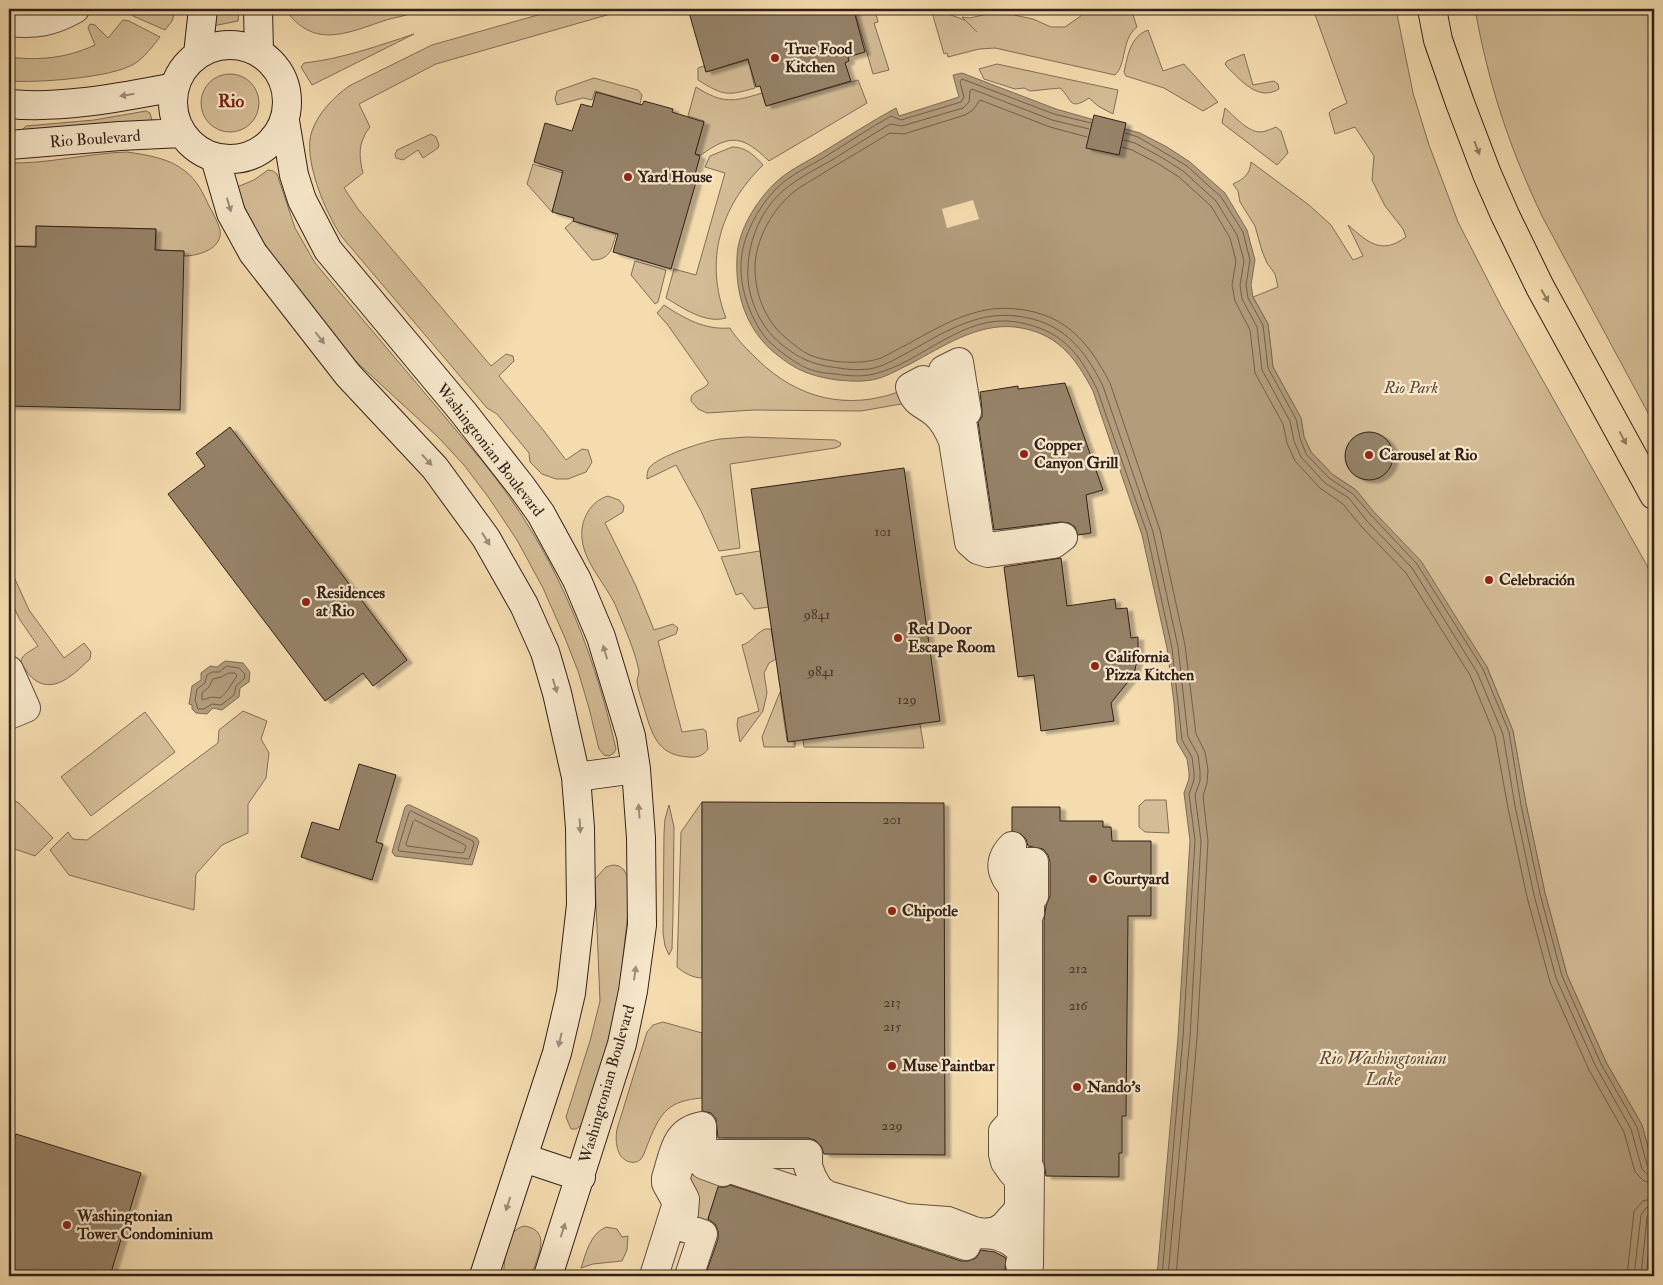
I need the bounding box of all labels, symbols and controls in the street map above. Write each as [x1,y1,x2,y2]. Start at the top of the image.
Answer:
place label: True Food Kitchen [784,39,853,77]
marker: True Food Kitchen [769,52,781,64]
district label: Rio [218,90,244,113]
one-way arrow [118,92,134,100]
street label: Rio Boulevard [49,126,141,152]
one-way arrow [1473,141,1481,156]
place label: Yard House [637,167,713,187]
marker: Yard House [622,171,634,183]
one-way arrow [225,198,233,213]
one-way arrow [1540,289,1549,302]
one-way arrow [314,332,325,345]
park label: Rio Park [1383,378,1438,398]
street label: Washingtonian Boulevard [431,379,548,521]
one-way arrow [1619,431,1627,445]
place label: Copper Canyon Grill [1034,435,1119,474]
place label: Carousel at Rio [1379,445,1478,465]
marker: Copper Canyon Grill [1018,448,1030,460]
marker: Carousel at Rio [1363,449,1375,461]
one-way arrow [421,454,433,466]
house number: 101 [874,523,892,540]
one-way arrow [482,533,491,546]
place label: Celebración [1499,570,1576,590]
marker: Celebración [1483,574,1495,586]
place label: Residences at Rio [316,583,386,621]
marker: Residences at Rio [300,596,312,608]
house number: 9841 [803,606,830,623]
place label: Red Door Escape Room [908,619,996,658]
marker: Red Door Escape Room [892,632,904,644]
one-way arrow [601,645,609,660]
place label: California Pizza Kitchen [1105,647,1195,685]
marker: California Pizza Kitchen [1089,660,1101,672]
house number: 9841 [807,663,834,680]
one-way arrow [552,678,560,693]
house number: 129 [897,691,917,708]
one-way arrow [635,802,643,818]
house number: 201 [882,811,902,828]
one-way arrow [576,818,584,834]
place label: Courtyard [1103,869,1169,890]
marker: Courtyard [1087,873,1099,885]
place label: Chipotle [902,901,958,922]
marker: Chipotle [886,905,898,917]
house number: 212 [1068,960,1088,977]
one-way arrow [632,964,640,980]
house number: 213 [883,994,901,1011]
house number: 216 [1068,997,1088,1014]
street label: Washingtonian Boulevard [575,1003,639,1166]
house number: 215 [883,1018,902,1035]
one-way arrow [556,1033,564,1048]
water label: Rio Washingtonian Lake [1318,1047,1447,1091]
place label: Muse Paintbar [901,1056,996,1076]
marker: Muse Paintbar [886,1060,898,1072]
place label: Nando's [1086,1077,1141,1097]
marker: Nando's [1071,1081,1083,1093]
house number: 229 [881,1117,903,1134]
one-way arrow [504,1197,512,1212]
place label: Washingtonian Tower Condominium [76,1206,214,1244]
marker: Washingtonian Tower Condominium [61,1219,73,1231]
one-way arrow [560,1222,568,1237]

